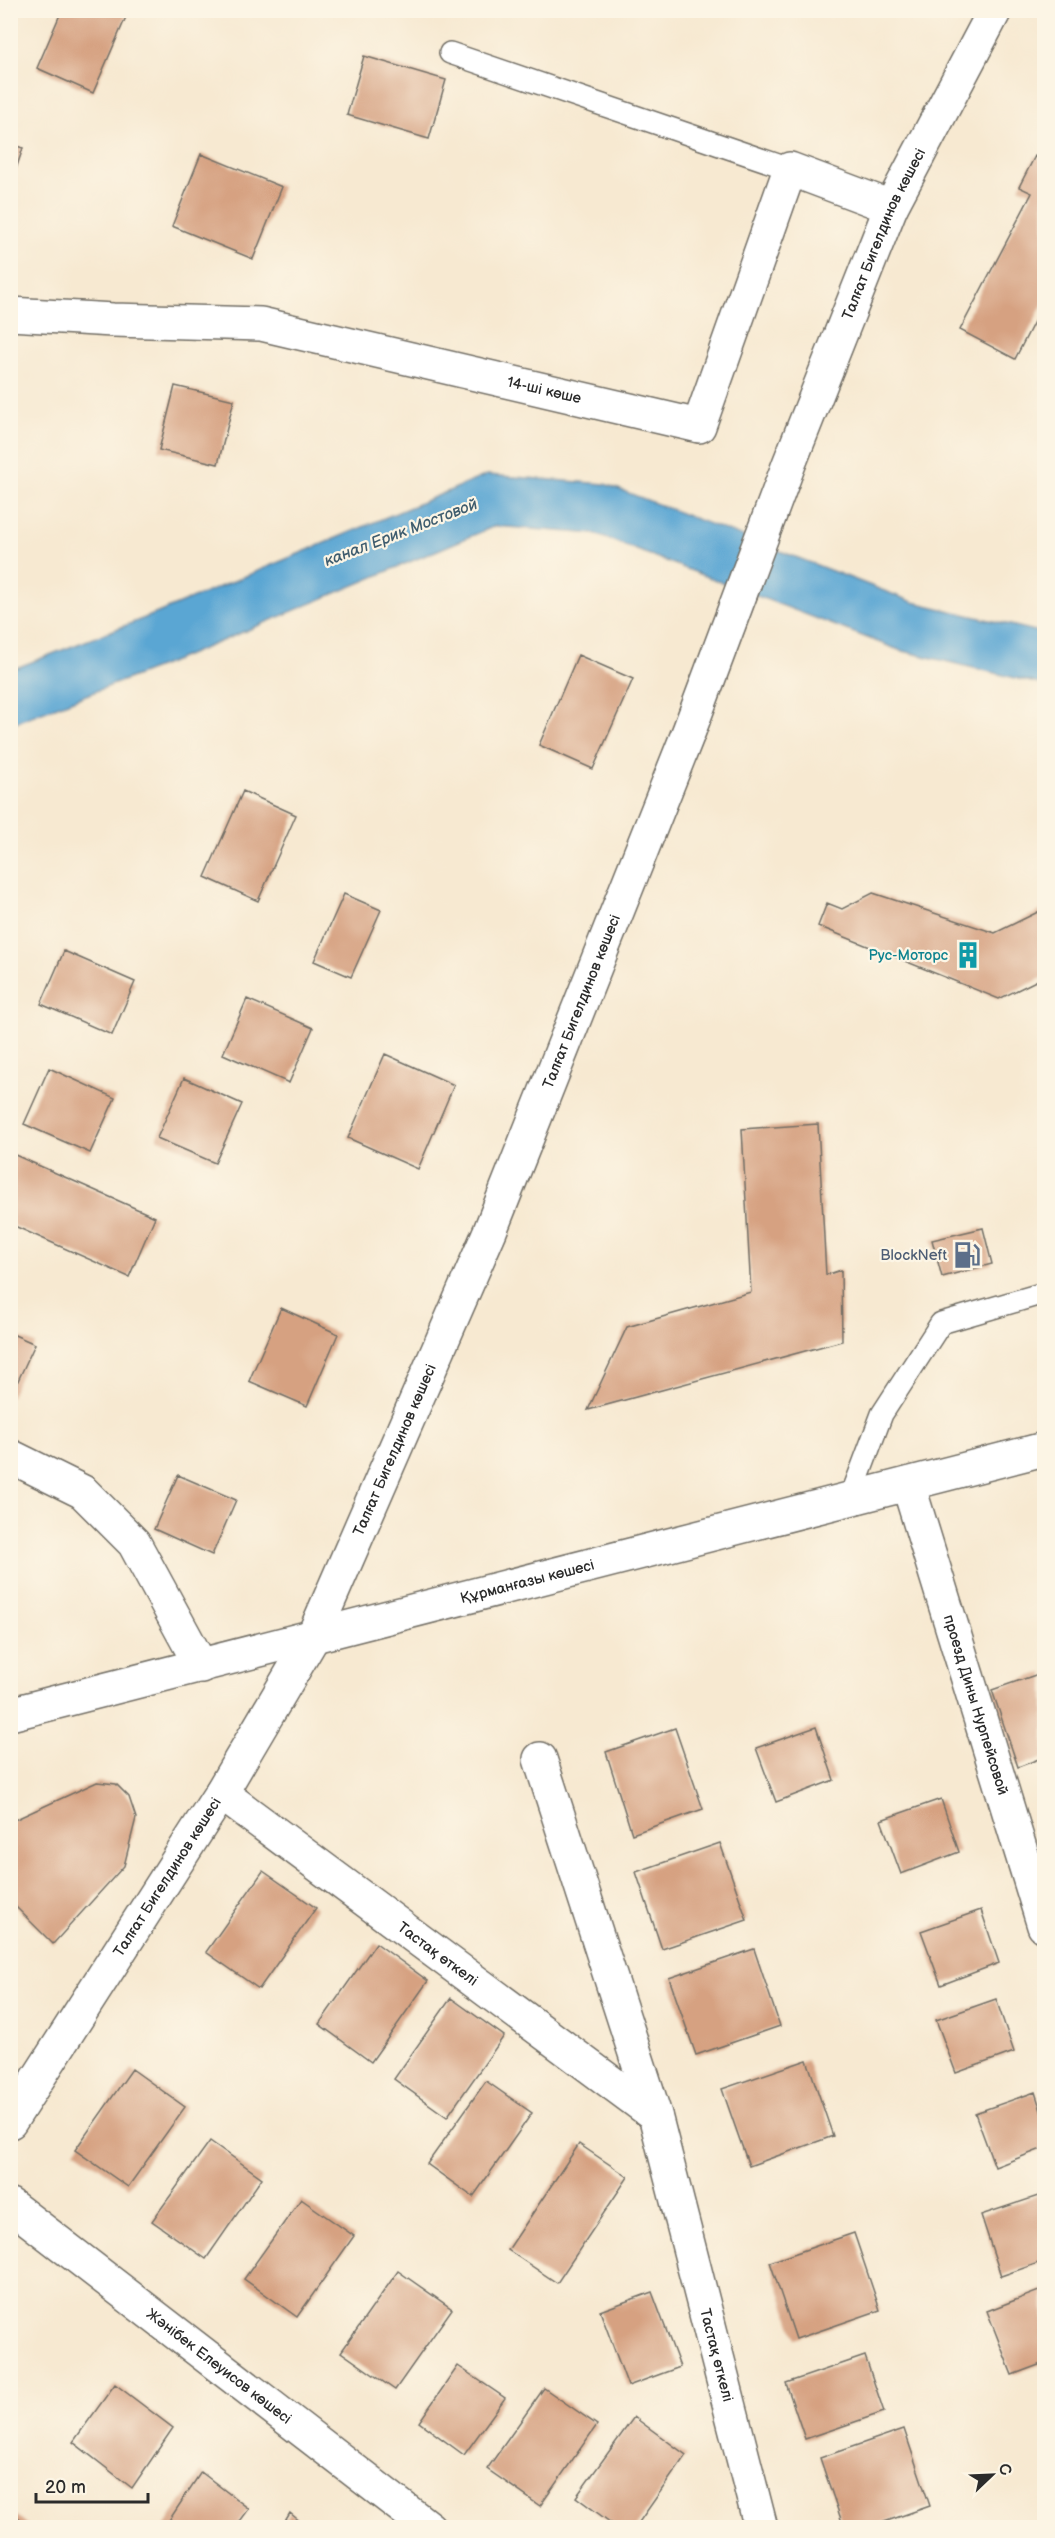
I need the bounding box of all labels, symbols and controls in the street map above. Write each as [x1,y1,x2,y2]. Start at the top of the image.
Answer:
street label: Талғат Бигелдинов көшесі [838,145,930,322]
street label: 14-ші көше [505,372,583,408]
water label: канал Ерик Мостовой [322,495,480,571]
street label: Талғат Бигелдинов көшесі [538,912,625,1091]
building icon: Рус-Моторс [953,940,983,970]
place label: Рус-Моторс [868,946,949,965]
fuel station icon: BlockNeft [952,1240,982,1270]
place label: BlockNeft [880,1246,947,1265]
street label: Талғат Бигелдинов көшесі [349,1361,440,1539]
street label: Құрманғазы көшесі [458,1555,596,1608]
street label: проезд Дины Нурпейсовой [939,1612,1013,1797]
street label: Талғат Бигелдинов көшесі [109,1794,225,1960]
street label: Тастақ өткелі [394,1918,482,1990]
street label: Жәнібек Елеуисов көшесі [143,2304,296,2428]
street label: Тастақ өткелі [696,2306,738,2404]
north arrow [962,2445,1022,2505]
text: С [994,2461,1015,2479]
scale bar [36,2466,148,2504]
text: 20 m [45,2477,86,2498]

